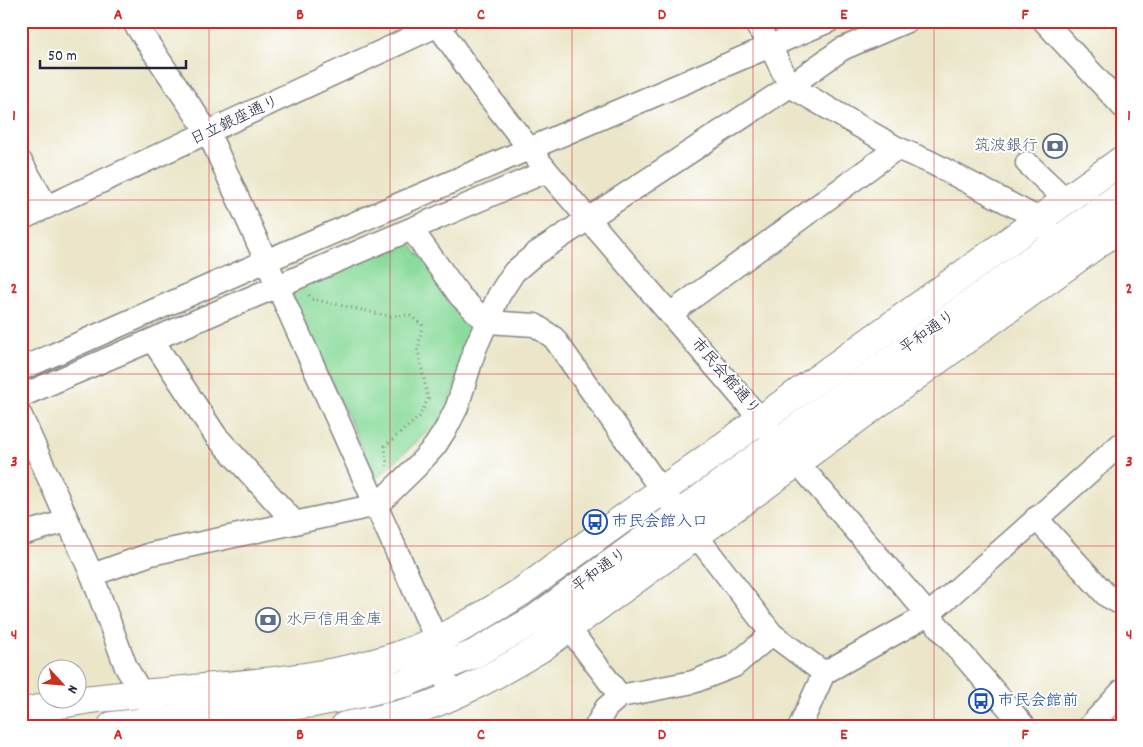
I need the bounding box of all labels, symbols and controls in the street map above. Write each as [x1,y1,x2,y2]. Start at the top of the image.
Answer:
text: A [114,4,123,27]
text: B [296,4,304,27]
text: C [477,4,485,27]
text: D [658,4,667,27]
text: E [840,4,848,27]
text: F [1021,4,1029,27]
scale bar [40,38,186,70]
text: 50 m [48,46,77,68]
street label: 日立銀座通り [187,90,283,152]
text: 1 [12,105,16,128]
text: 1 [1127,105,1131,128]
bank icon: 筑波銀行 [1042,133,1068,159]
place label: 筑波銀行 [974,135,1038,158]
text: 2 [11,278,18,301]
text: 2 [1126,278,1133,301]
street label: 平和通り [895,305,961,361]
street label: 市民会館通り [685,333,765,421]
text: 3 [10,451,18,474]
text: 3 [1125,451,1133,474]
bus stop icon: 市民会館入口 [582,509,608,535]
place label: 市民会館入口 [612,511,708,534]
street label: 平和通り [567,543,633,599]
bank icon: 水戸信用金庫 [255,607,281,633]
place label: 水戸信用金庫 [286,609,382,632]
text: 4 [11,624,17,647]
text: 4 [1126,624,1132,647]
north arrow [38,660,88,710]
text: N [61,681,82,696]
bus stop icon: 市民会館前 [968,688,994,714]
place label: 市民会館前 [998,690,1078,713]
text: A [114,724,123,747]
text: B [296,724,304,747]
text: C [477,724,485,747]
text: D [658,724,667,747]
text: E [840,724,848,747]
text: F [1021,724,1029,747]

